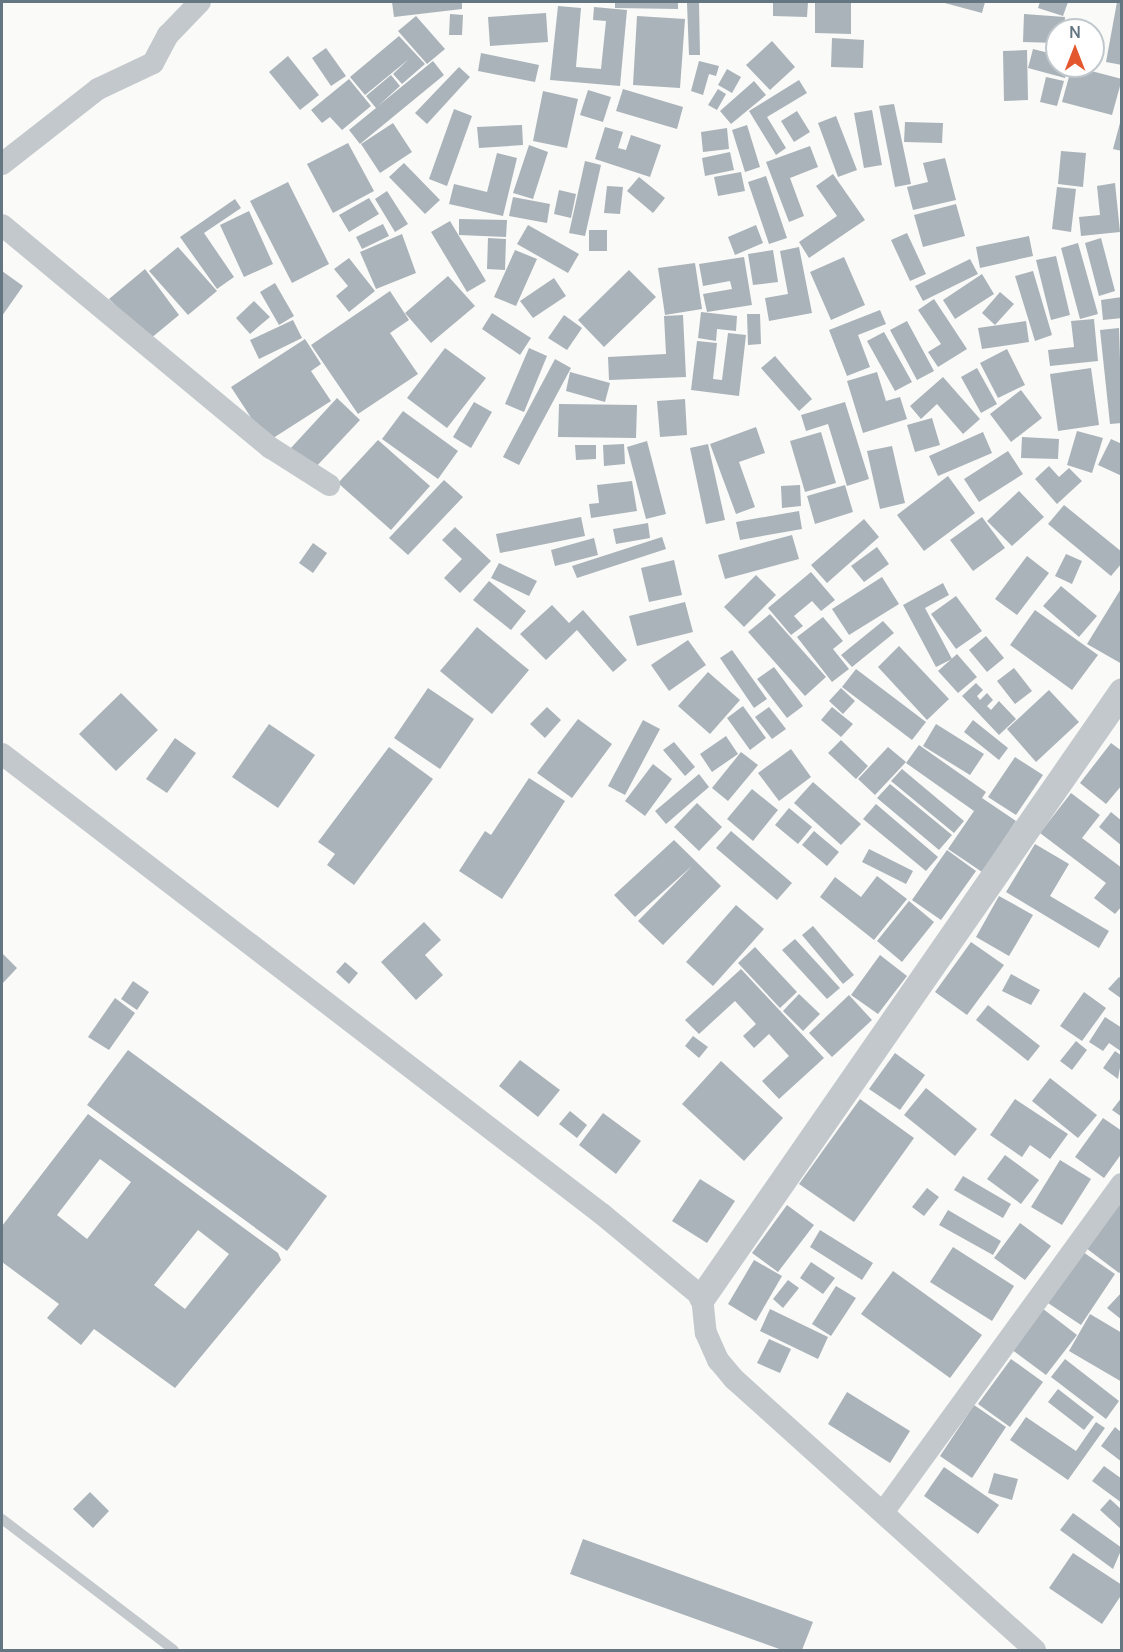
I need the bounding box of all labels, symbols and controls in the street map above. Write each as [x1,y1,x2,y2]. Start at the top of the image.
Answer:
north arrow [1045,18,1105,78]
text: N [1069,21,1081,43]

